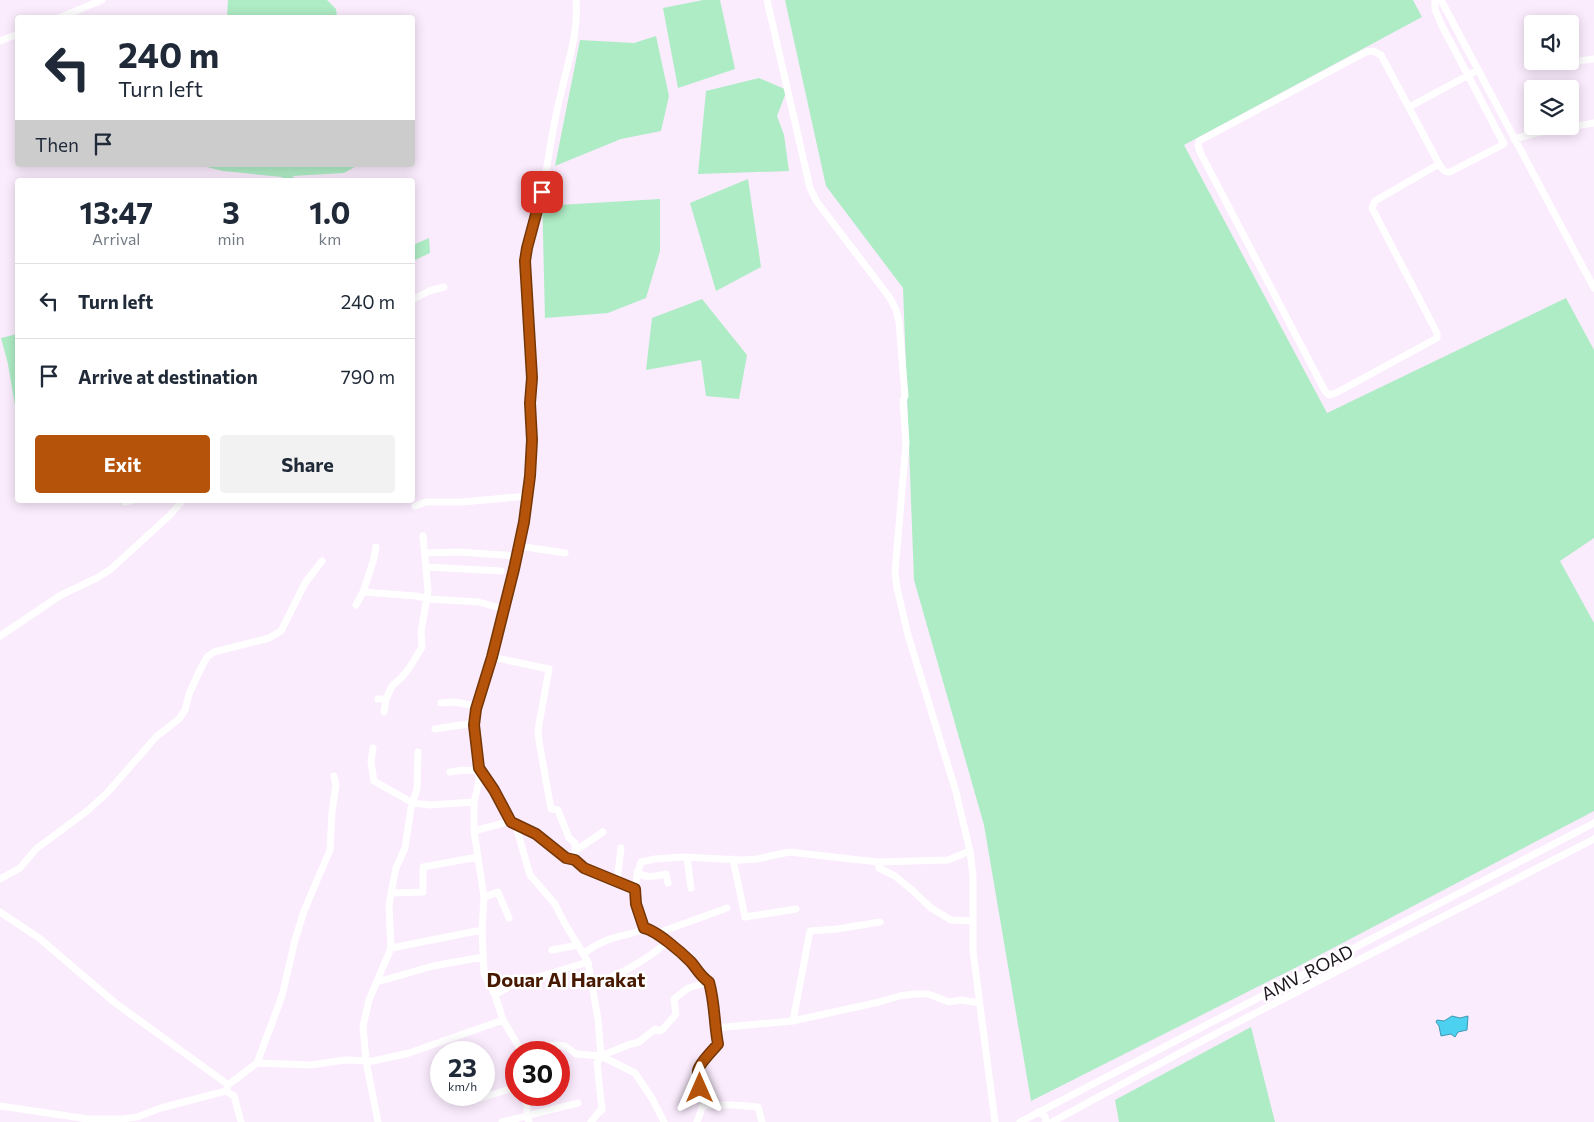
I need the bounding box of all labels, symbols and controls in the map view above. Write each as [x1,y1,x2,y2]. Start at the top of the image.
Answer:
map controls [1524,15,1579,135]
button: sound [1524,15,1579,70]
text: 240 m [118,32,219,75]
icon: left [35,35,100,100]
text: Turn left [118,75,203,102]
button: layers [1524,80,1579,135]
icon: arrive [89,130,117,158]
text: Then [35,133,79,156]
pin [521,171,563,213]
icon: arrive [528,178,556,206]
text: 13:47 [80,193,153,230]
text: 3 [222,193,240,230]
text: 1.0 [309,193,350,230]
text: Arrival [92,229,140,248]
text: min [217,229,245,248]
text: km [319,229,341,248]
icon: left [35,287,63,315]
text: Turn left [78,290,153,313]
text: 240 m [341,290,395,313]
icon: arrive [35,362,63,390]
text: Arrive at destination [78,365,258,388]
text: 790 m [341,365,395,388]
button: Exit [35,435,210,493]
button: Share [220,435,395,493]
street label: AMV_ROAD [1257,939,1357,1005]
district label: Douar Al Harakat [487,967,645,991]
speed limit sign: 30 [505,1041,570,1106]
text: 23 [448,1052,477,1082]
position arrow [673,1061,725,1113]
text: km/h [448,1079,477,1093]

